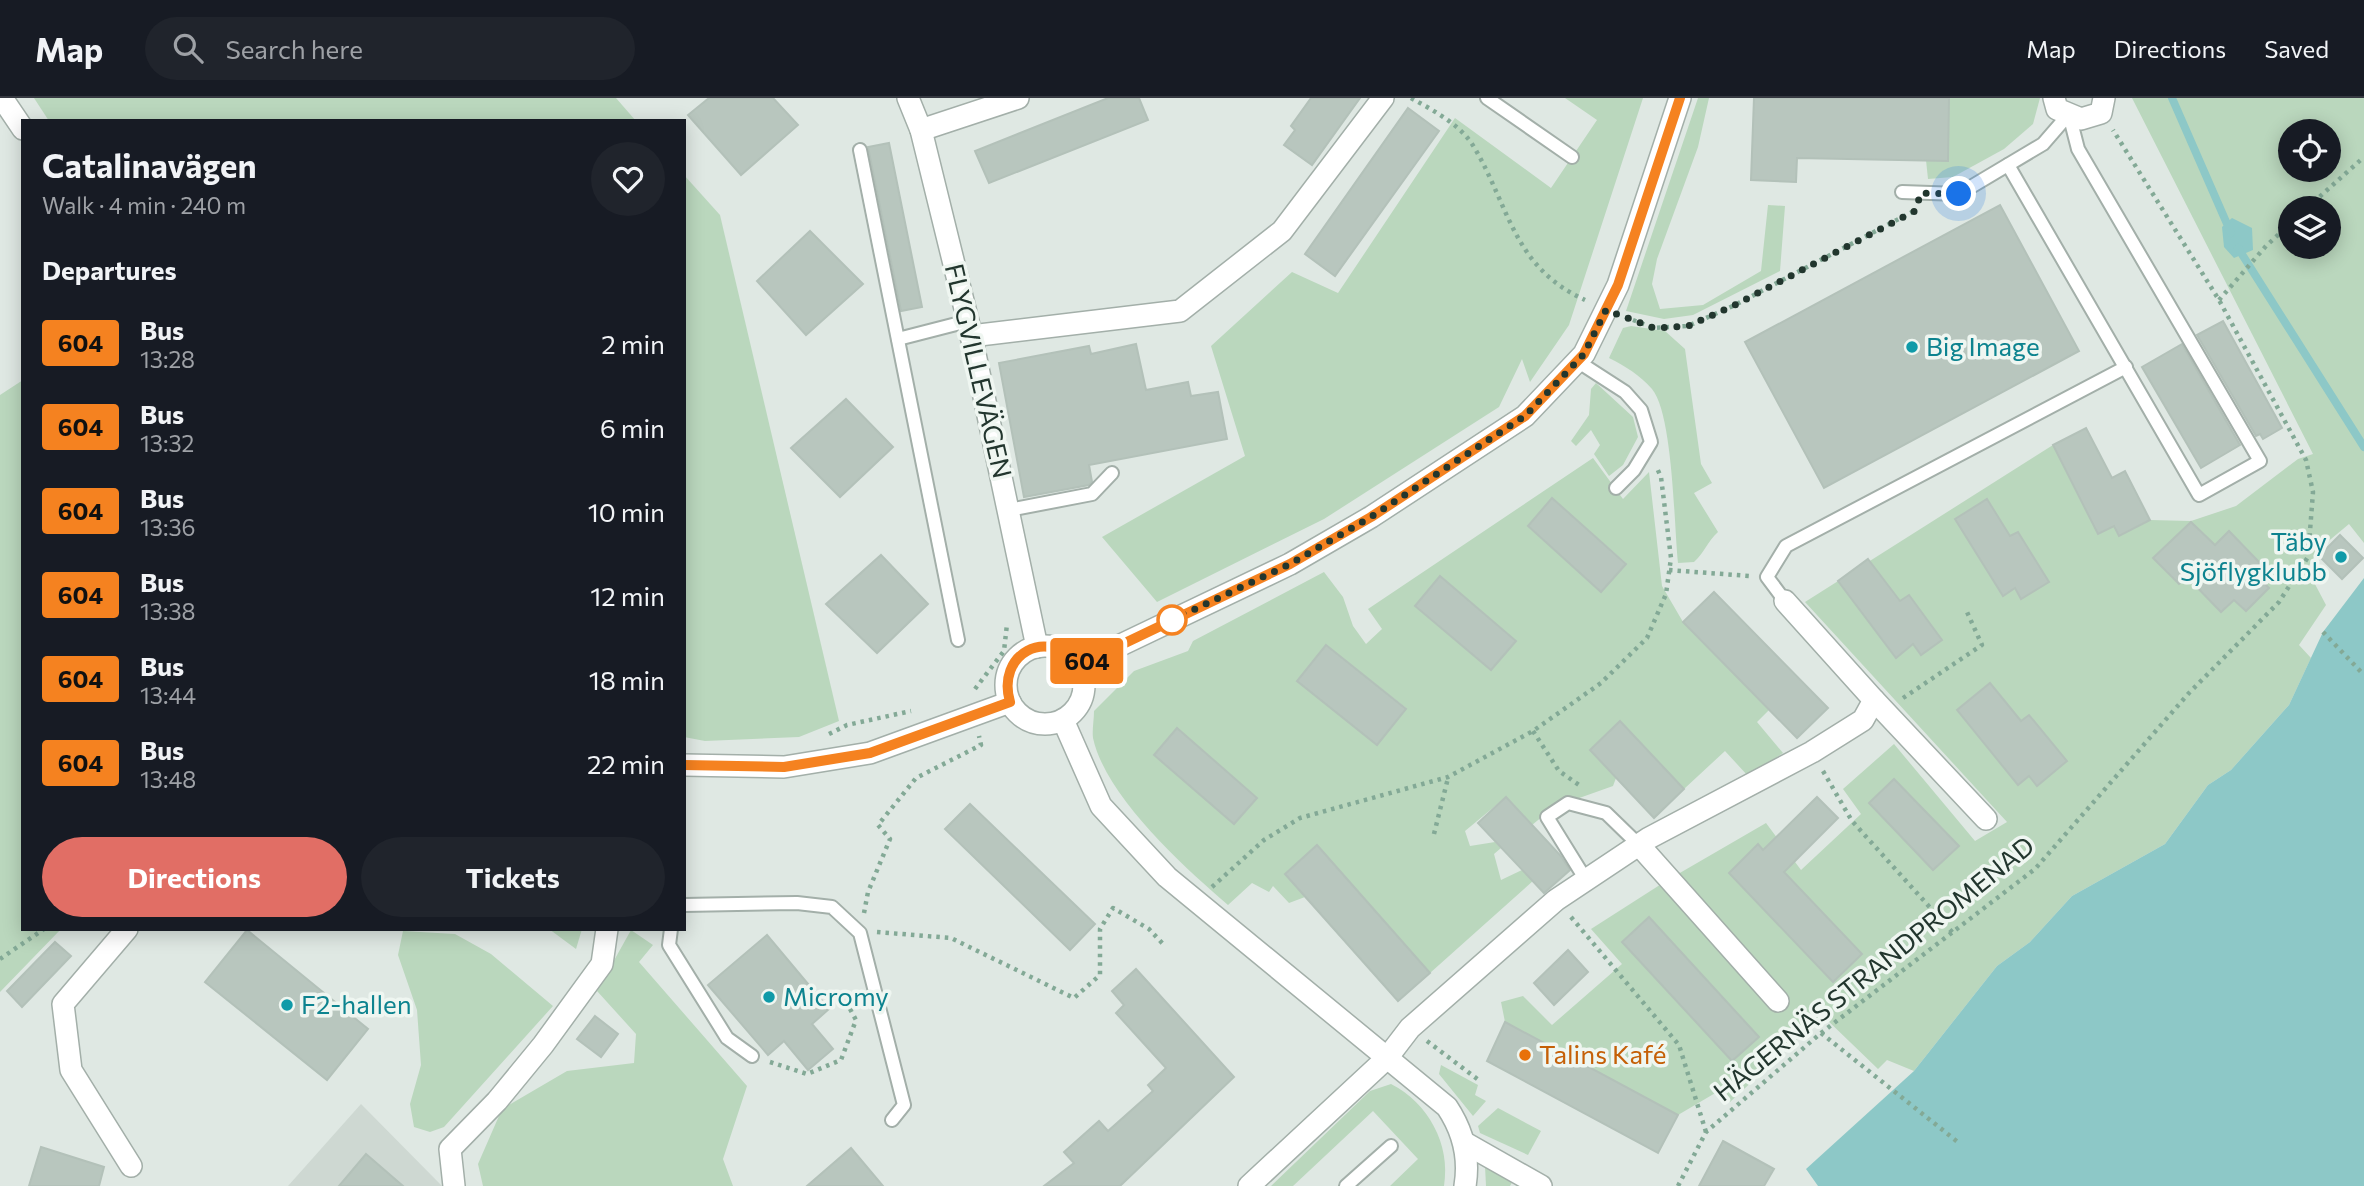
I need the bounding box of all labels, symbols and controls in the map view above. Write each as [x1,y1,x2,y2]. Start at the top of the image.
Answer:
search box [145,17,635,80]
text: Map [35,28,103,69]
icon: search [169,29,207,67]
text: Search here [225,33,363,64]
text: Map [2026,34,2076,63]
text: Directions [2114,34,2226,63]
text: Saved [2264,34,2329,63]
map controls [2278,119,2341,259]
button: locate [2278,119,2341,182]
button: heart [591,142,665,216]
text: Catalinavägen [42,144,257,185]
your location [1941,176,1976,211]
text: Walk · 4 min · 240 m [42,191,246,219]
button: layers [2278,196,2341,259]
text: Departures [42,254,177,285]
street label: FLYGVILLEVÄGEN [940,260,1019,481]
text: Bus [140,314,184,345]
text: 604 [58,328,103,357]
text: 2 min [601,328,665,359]
place label: Big Image [1926,330,2040,361]
marker: Big Image [1904,339,1920,355]
text: 13:28 [140,345,195,373]
text: Bus [140,398,184,429]
text: 604 [58,412,103,441]
text: 6 min [600,412,665,443]
text: 13:32 [140,429,194,457]
text: Bus [140,482,184,513]
text: 604 [58,496,103,525]
text: 10 min [588,496,665,527]
text: 13:36 [140,513,195,541]
place label: Täby Sjöflygklubb [2180,525,2327,586]
marker: Täby Sjöflygklubb [2333,549,2349,565]
text: Bus [140,566,184,597]
text: 604 [58,580,103,609]
text: 12 min [590,580,665,611]
text: 13:38 [140,597,195,625]
unlabelled marker [1157,605,1187,635]
line badge: 604 [1047,638,1127,684]
text: 604 [1064,646,1110,675]
text: Bus [140,650,184,681]
text: 604 [58,664,103,693]
text: 18 min [589,664,665,695]
text: 13:44 [140,681,196,709]
text: Bus [140,734,184,765]
text: 604 [58,748,103,777]
text: 22 min [587,748,665,779]
text: 13:48 [140,765,196,793]
street label: HÄGERNÄS STRANDPROMENAD [1707,829,2039,1107]
button: Directions [42,837,347,917]
button: Tickets [361,837,665,917]
place label: Micromy [783,980,889,1011]
place label: F2-hallen [301,988,412,1019]
marker: Micromy [761,989,777,1005]
marker: F2-hallen [279,997,295,1013]
place label: Talins Kafé [1539,1038,1666,1069]
marker: Talins Kafé [1517,1047,1533,1063]

